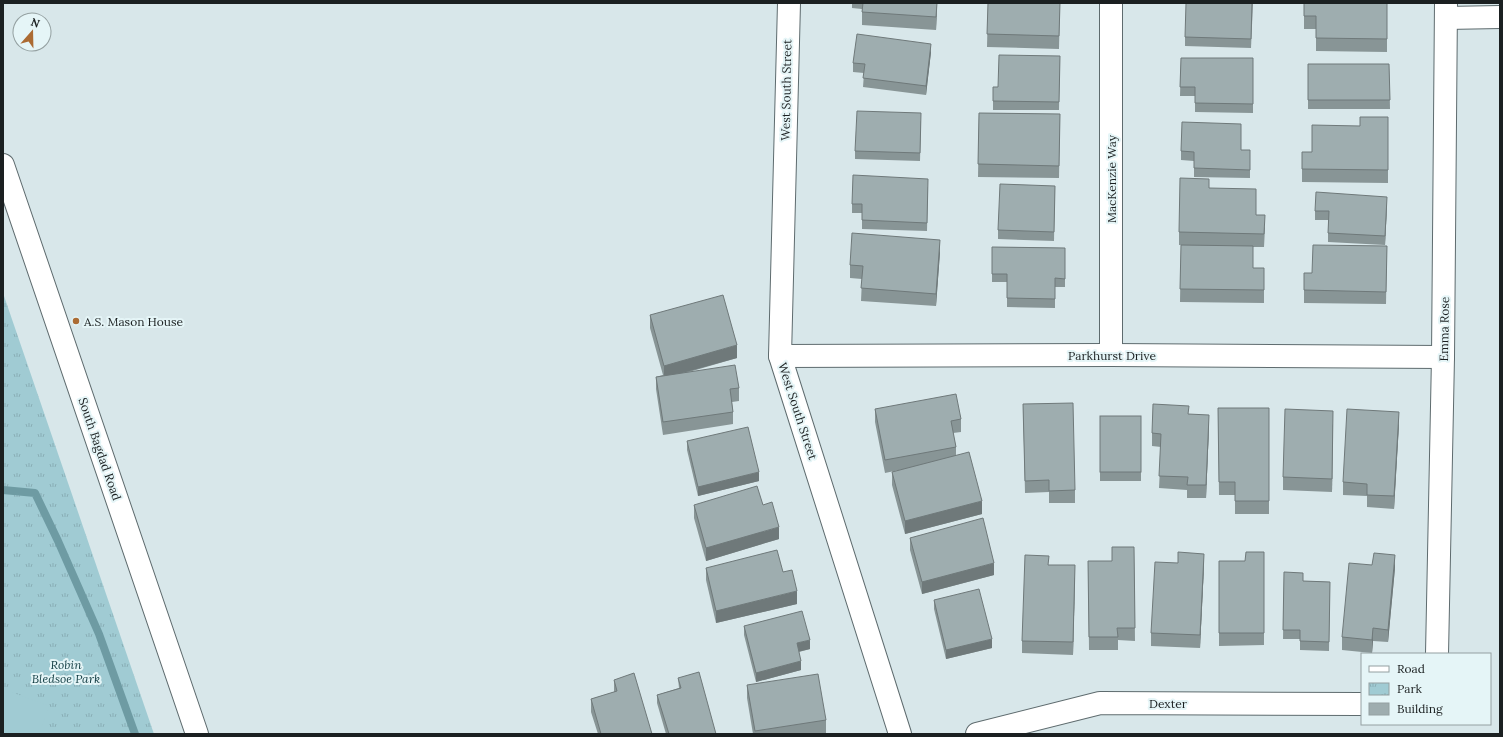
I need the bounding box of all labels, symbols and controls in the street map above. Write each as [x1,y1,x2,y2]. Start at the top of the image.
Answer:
north arrow [12,12,52,52]
text: N [29,15,42,31]
street label: West South Street [778,39,794,141]
street label: MacKenzie Way [1104,134,1119,223]
street label: Emma Rose [1436,296,1452,362]
place label: A.S. Mason House [83,314,183,329]
marker: A.S. Mason House [71,316,81,326]
street label: Parkhurst Drive [1068,348,1156,363]
street label: West South Street [775,360,821,462]
street label: South Bagdad Road [75,396,125,502]
legend [1361,653,1491,725]
park label: Robin Bledsoe Park [32,657,100,686]
text: Road [1397,661,1425,676]
text: Park [1397,681,1423,696]
street label: Dexter [1149,696,1188,711]
text: Building [1397,701,1443,716]

